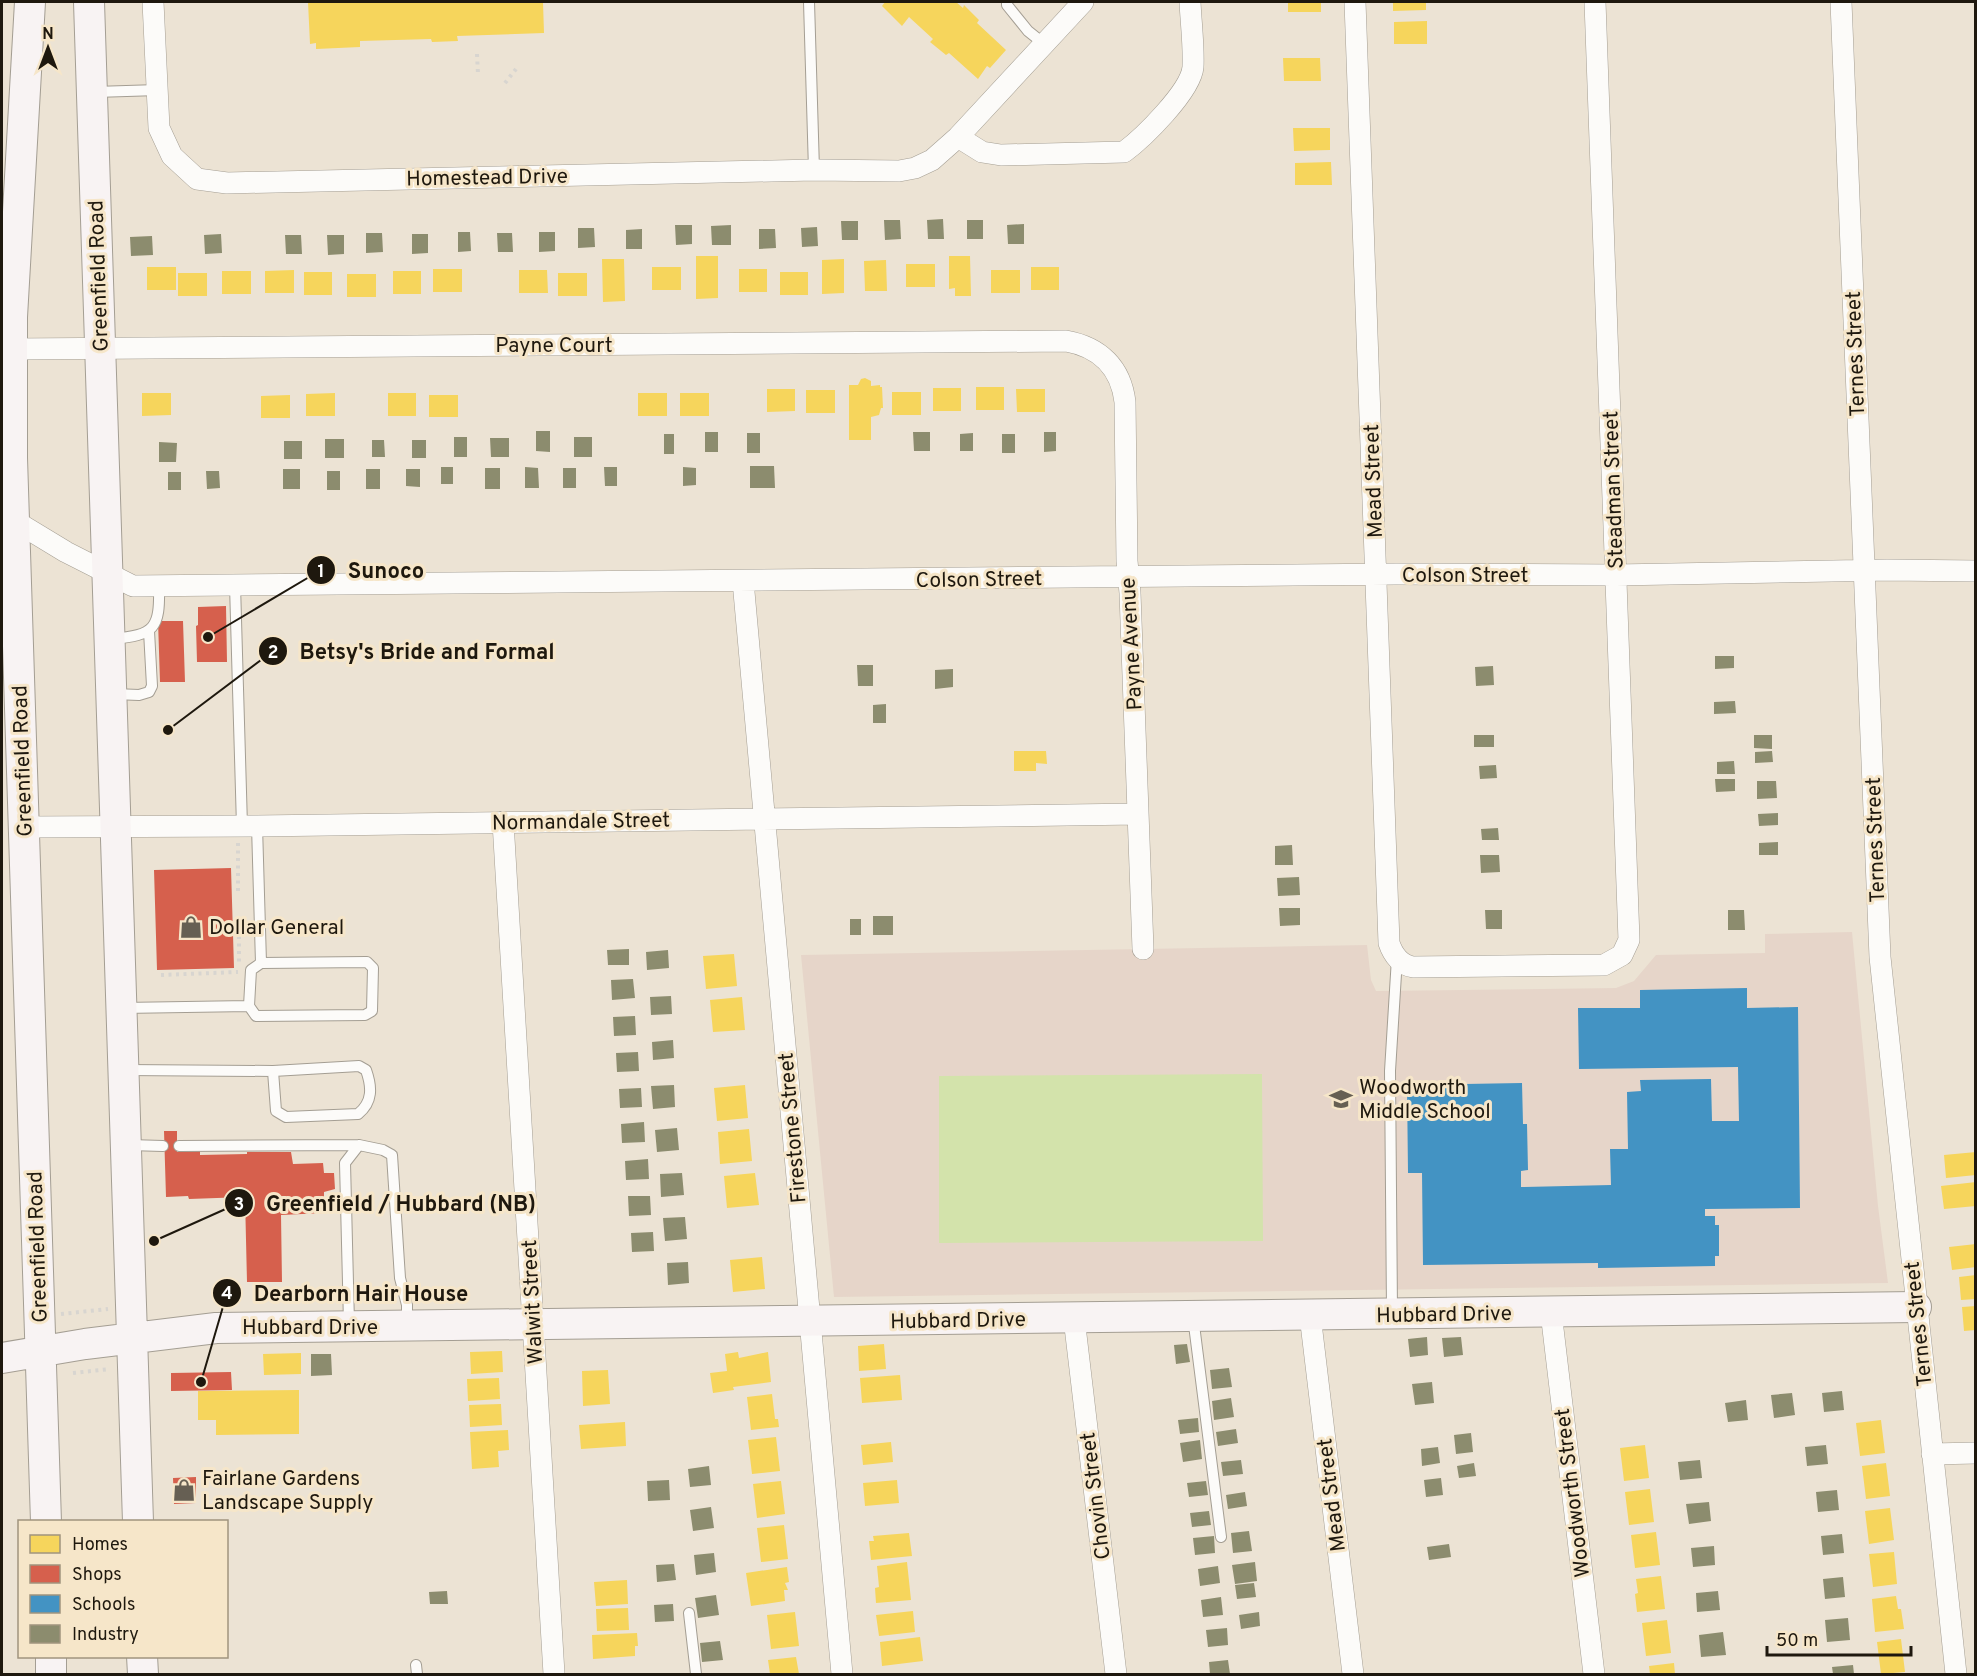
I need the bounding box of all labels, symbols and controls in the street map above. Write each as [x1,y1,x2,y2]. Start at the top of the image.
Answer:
north arrow [18,18,78,78]
text: N [42,25,54,45]
street label: Homestead Drive [406,164,568,193]
street label: Greenfield Road [83,200,116,352]
street label: Ternes Street [1841,291,1872,417]
street label: Payne Court [495,333,613,360]
street label: Steadman Street [1598,410,1631,569]
street label: Mead Street [1359,423,1390,538]
callout: Sunoco [306,550,436,590]
text: Sunoco [348,559,424,586]
text: 1 [317,561,325,584]
street label: Colson Street [1402,563,1528,590]
street label: Colson Street [915,566,1043,595]
street label: Payne Avenue [1116,577,1149,711]
callout: Betsy's Bride and Formal [258,631,567,671]
text: Betsy's Bride and Formal [299,640,555,667]
text: 2 [267,642,279,665]
street label: Greenfield Road [7,685,40,837]
street label: Ternes Street [1861,777,1892,903]
street label: Normandale Street [492,807,670,838]
shop icon: Dollar General [178,914,204,940]
place label: Dollar General [209,915,344,942]
street label: Firestone Street [773,1051,814,1204]
place label: Woodworth Middle School [1359,1075,1491,1126]
school or university icon: Woodworth Middle School [1328,1086,1354,1112]
street label: Greenfield Road [22,1171,55,1323]
callout: Greenfield / Hubbard (NB) [224,1183,548,1223]
text: Greenfield / Hubbard (NB) [266,1192,536,1219]
text: 3 [234,1194,244,1217]
street label: Walwit Street [517,1239,550,1365]
street label: Ternes Street [1899,1260,1939,1388]
callout: Dearborn Hair House [212,1273,481,1313]
text: Dearborn Hair House [254,1282,468,1309]
text: 4 [221,1283,233,1306]
street label: Hubbard Drive [1376,1301,1512,1330]
street label: Hubbard Drive [890,1307,1026,1336]
street label: Hubbard Drive [242,1315,378,1342]
street label: Woodworth Street [1550,1407,1597,1579]
street label: Chovin Street [1075,1431,1118,1561]
street label: Mead Street [1312,1437,1353,1553]
place label: Fairlane Gardens Landscape Supply [202,1466,373,1517]
shop icon: Fairlane Gardens Landscape Supply [171,1477,197,1503]
legend [18,1520,228,1658]
text: Homes [72,1534,128,1557]
text: Shops [72,1564,122,1587]
text: Schools [72,1594,135,1617]
scale bar [1767,1619,1911,1657]
text: Industry [72,1624,139,1647]
text: 50 m [1776,1630,1818,1653]

